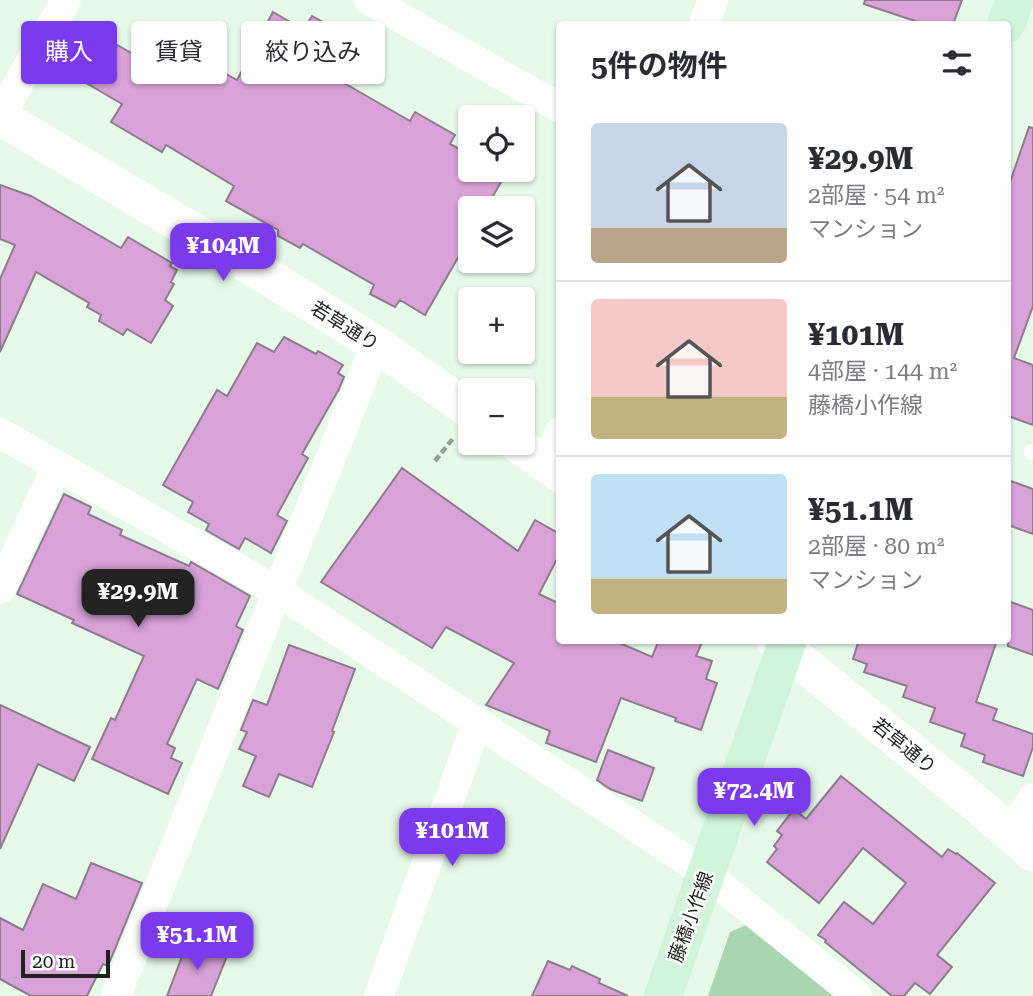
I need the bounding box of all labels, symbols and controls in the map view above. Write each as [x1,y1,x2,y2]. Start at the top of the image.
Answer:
chip: 購入 [21,21,117,84]
chip: 賃貸 [131,21,227,84]
chip: 絞り込み [241,21,385,84]
icon: filters [938,44,976,82]
text: 5件の物件 [591,48,728,83]
map controls [458,105,535,455]
button: locate [458,105,535,182]
text: ¥29.9M [808,141,914,176]
icon: home [647,151,731,235]
text: 2部屋 · 54 m² [808,182,944,209]
button: layers [458,196,535,273]
text: マンション [808,216,923,243]
pin: ¥104M [174,224,272,283]
text: ¥104M [186,232,260,259]
button: + [458,287,535,364]
street label: 若草通り [307,296,383,356]
text: ¥101M [808,317,904,352]
icon: home [647,327,731,411]
text: 4部屋 · 144 m² [808,358,957,385]
button: − [458,378,535,455]
text: 藤橋小作線 [808,392,923,419]
text: ¥51.1M [808,492,914,527]
icon: home [647,502,731,586]
text: 2部屋 · 80 m² [808,533,944,560]
text: マンション [808,567,923,594]
pin: ¥29.9M [81,570,195,629]
text: ¥29.9M [98,578,178,605]
street label: 若草通り [867,713,941,779]
pin: ¥72.4M [697,768,811,828]
text: ¥72.4M [714,777,794,804]
pin: ¥101M [403,808,501,868]
text: ¥101M [415,817,489,844]
street label: 藤橋小作線 [664,868,718,966]
pin: ¥51.1M [140,912,254,972]
text: ¥51.1M [157,921,237,948]
scale bar [21,947,110,979]
text: 20 m [32,950,75,973]

